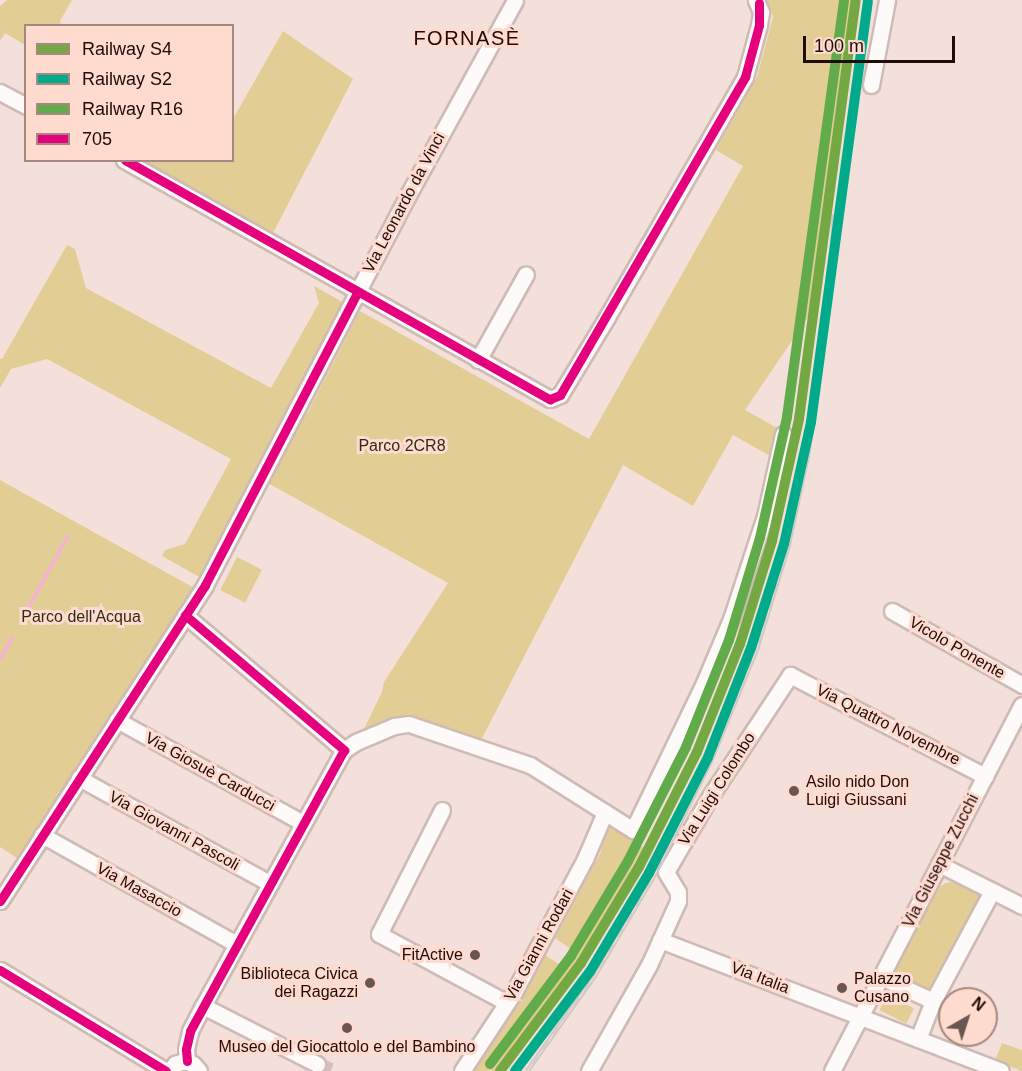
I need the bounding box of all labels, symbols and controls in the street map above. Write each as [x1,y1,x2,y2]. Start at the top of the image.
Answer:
legend [24,24,234,162]
scale bar [806,24,958,62]
district label: FORNASÈ [413,26,521,50]
text: 100 m [814,36,864,56]
text: Railway S4 [82,39,172,59]
text: Railway S2 [82,69,172,89]
text: Railway R16 [82,99,183,119]
text: 705 [82,129,112,149]
street label: Via Leonardo da Vinci [359,130,449,276]
park label: Parco 2CR8 [358,436,446,456]
park label: Parco dell'Acqua [21,607,141,627]
street label: Vicolo Ponente [906,613,1008,683]
street label: Via Quattro Novembre [813,680,963,770]
street label: Via Giosuè Carducci [142,728,278,816]
street label: Via Luigi Colombo [675,729,759,849]
place label: Asilo nido Don Luigi Giussani [806,772,909,810]
marker: Asilo nido Don Luigi Giussani [787,784,801,798]
street label: Via Giovanni Pascoli [105,787,243,875]
street label: Via Giuseppe Zucchi [899,791,983,931]
street label: Via Masaccio [93,859,185,921]
street label: Via Gianni Rodari [500,886,578,1004]
place label: FitActive [402,945,463,965]
marker: FitActive [468,948,482,962]
street label: Via Italia [728,958,792,998]
place label: Biblioteca Civica dei Ragazzi [241,964,358,1002]
place label: Palazzo Cusano [854,969,911,1007]
marker: Biblioteca Civica dei Ragazzi [363,976,377,990]
marker: Palazzo Cusano [835,981,849,995]
north arrow [938,987,998,1047]
text: N [969,994,988,1014]
marker: Museo del Giocattolo e del Bambino [340,1021,354,1035]
place label: Museo del Giocattolo e del Bambino [218,1037,476,1057]

